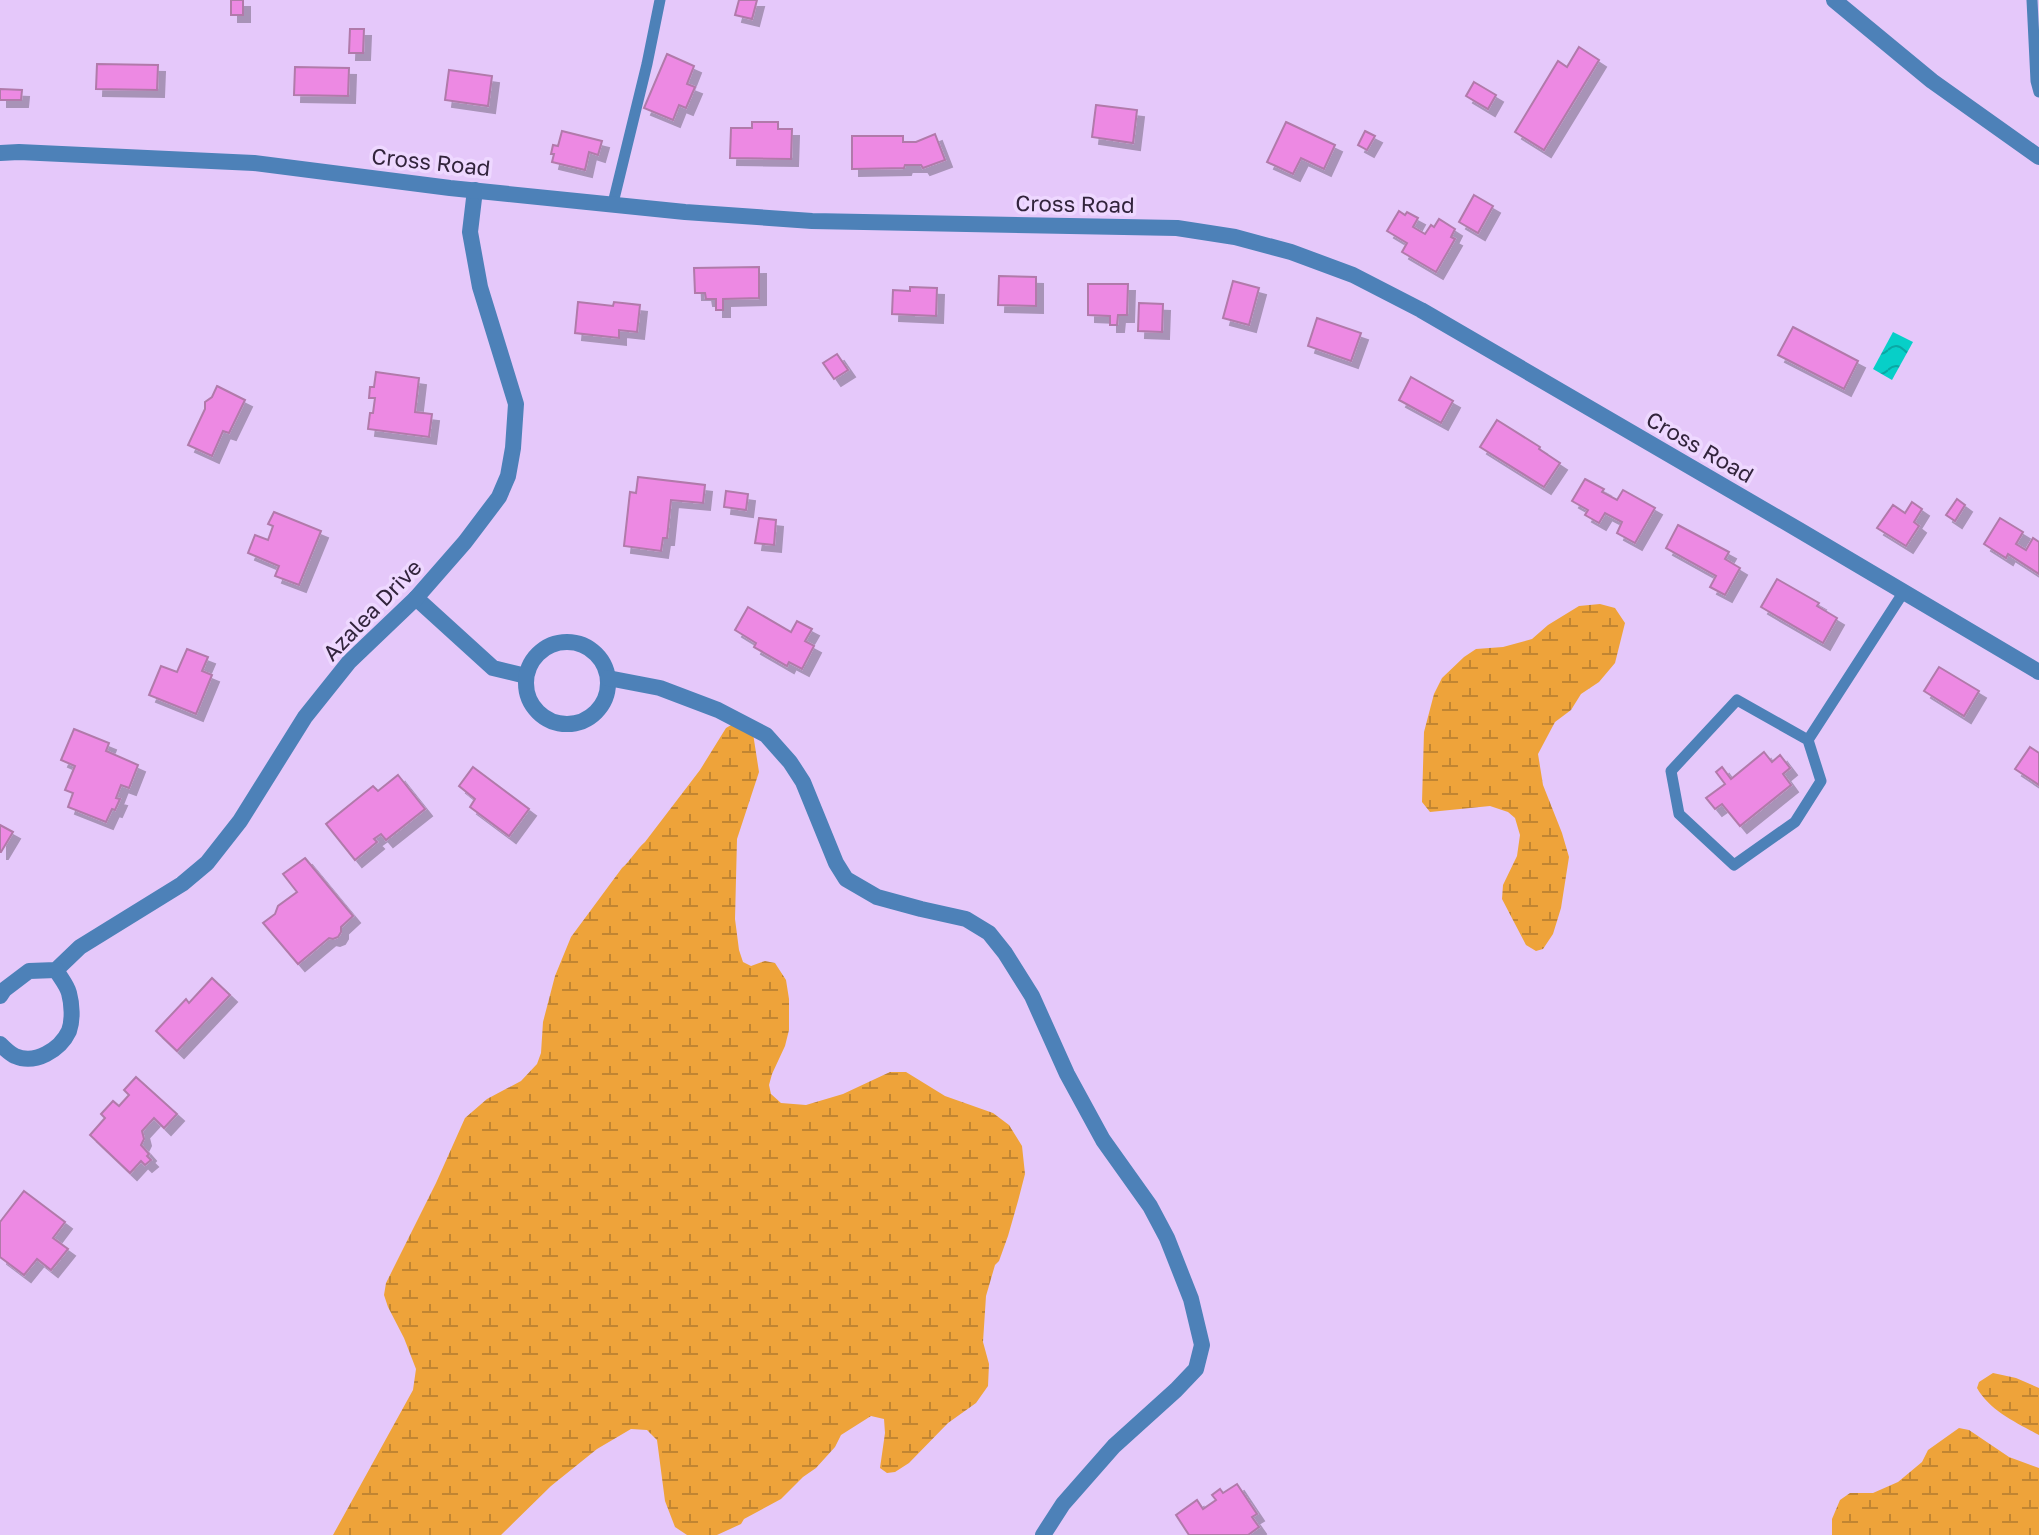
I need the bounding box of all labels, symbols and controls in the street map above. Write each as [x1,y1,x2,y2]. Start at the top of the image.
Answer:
street label: Cross Road [370,142,492,181]
street label: Cross Road [1015,189,1135,218]
street label: Cross Road [1642,405,1759,488]
street label: Azalea Drive [317,553,427,666]

